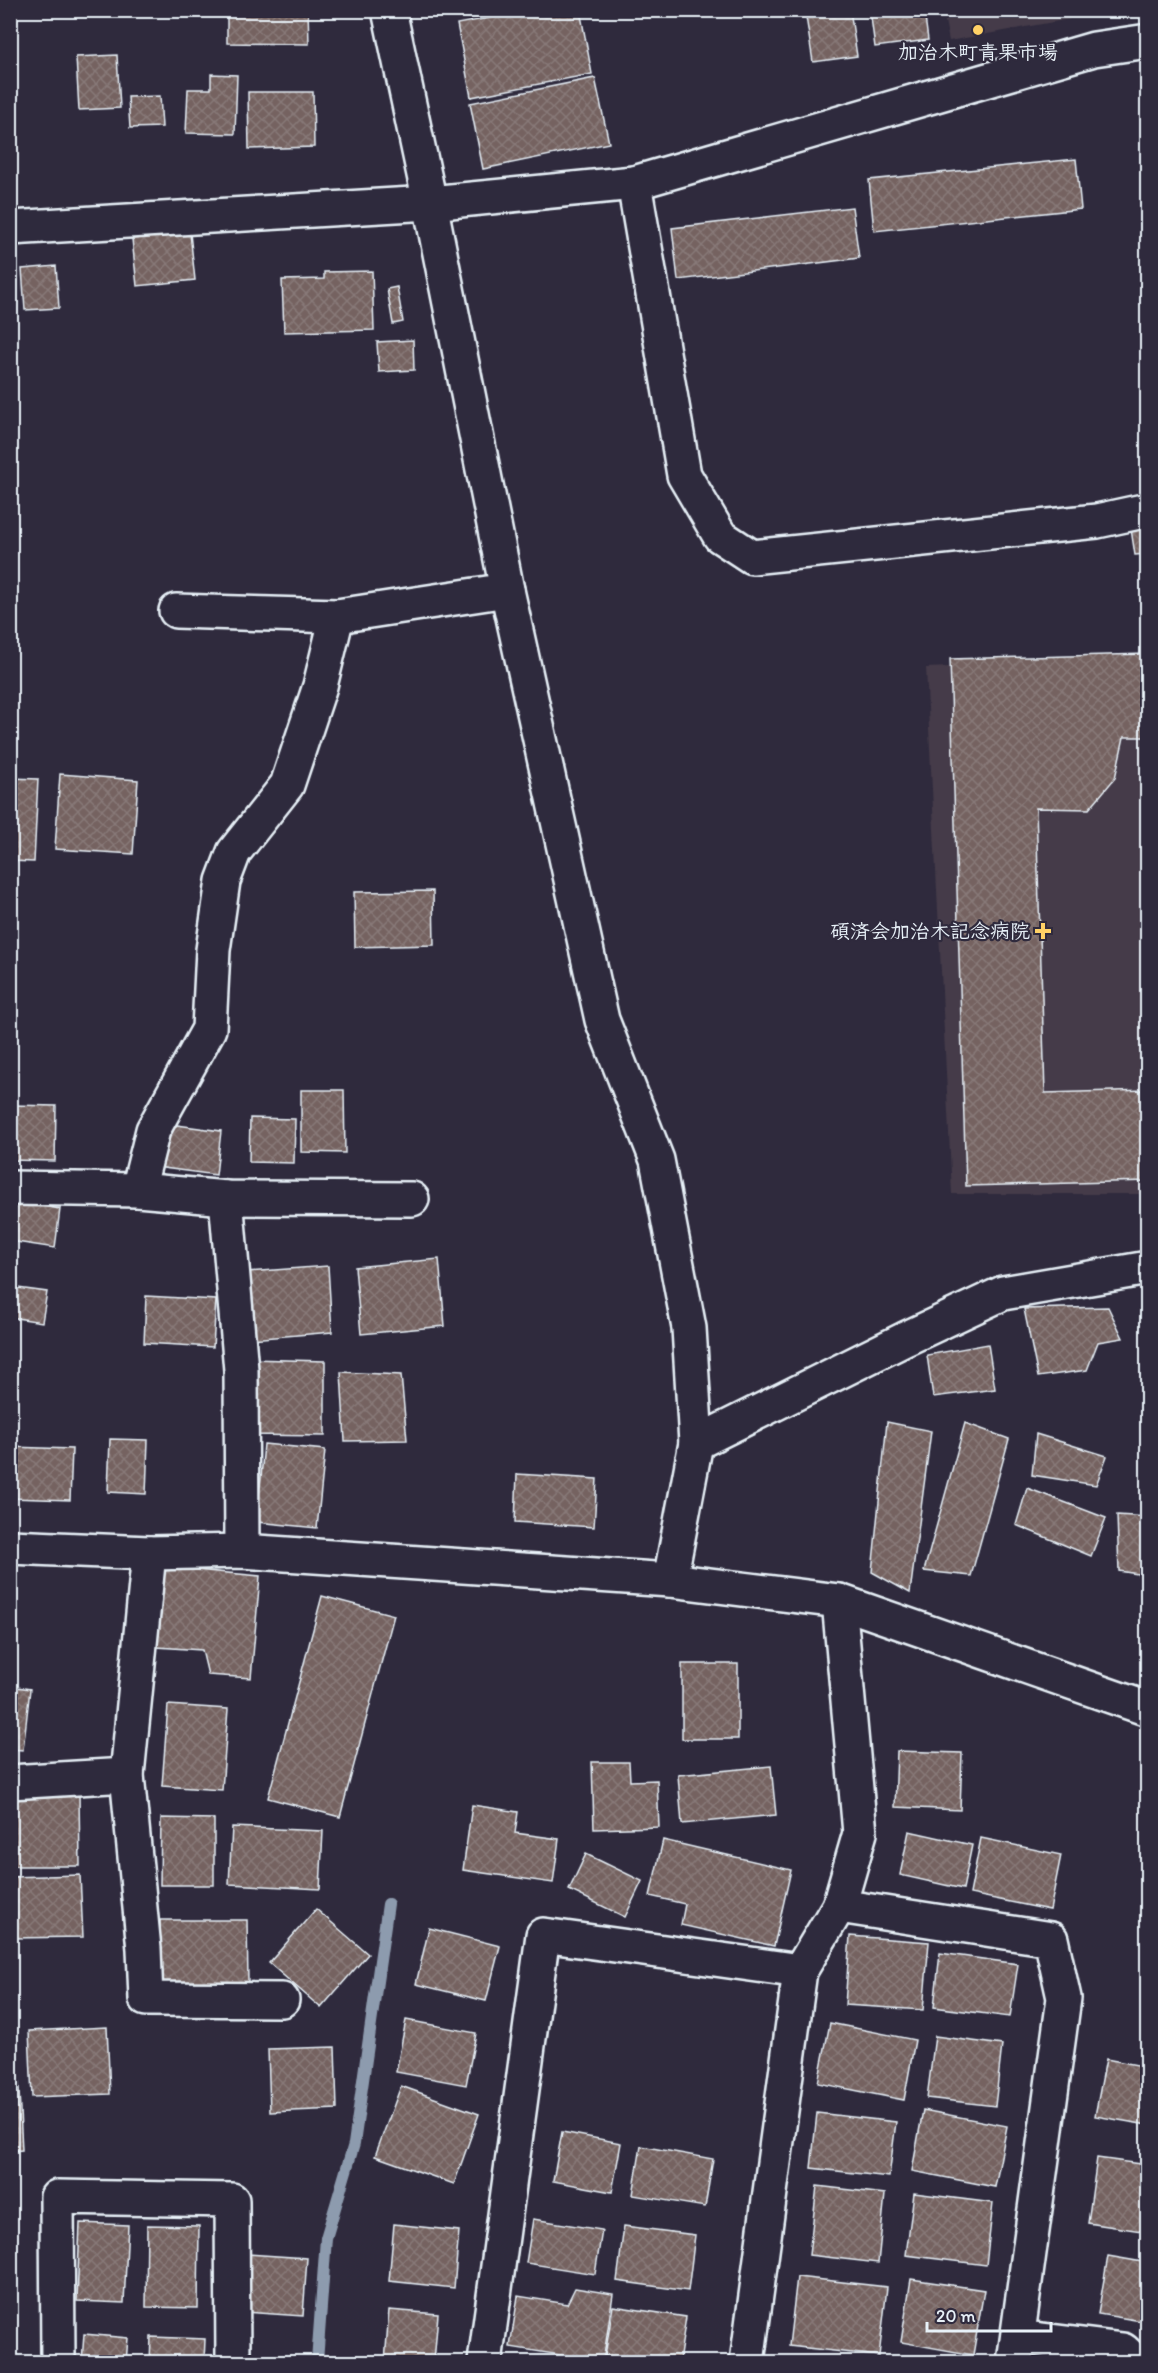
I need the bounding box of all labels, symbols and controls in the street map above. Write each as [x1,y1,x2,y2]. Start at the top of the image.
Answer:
marker: 加治木町青果市場 [971,23,985,37]
place label: 加治木町青果市場 [898,40,1058,64]
place label: 碩済会加治木記念病院 [830,919,1030,943]
marker: 碩済会加治木記念病院 [1034,922,1052,940]
scale bar [927,2295,1052,2333]
text: 20 m [936,2305,976,2327]

